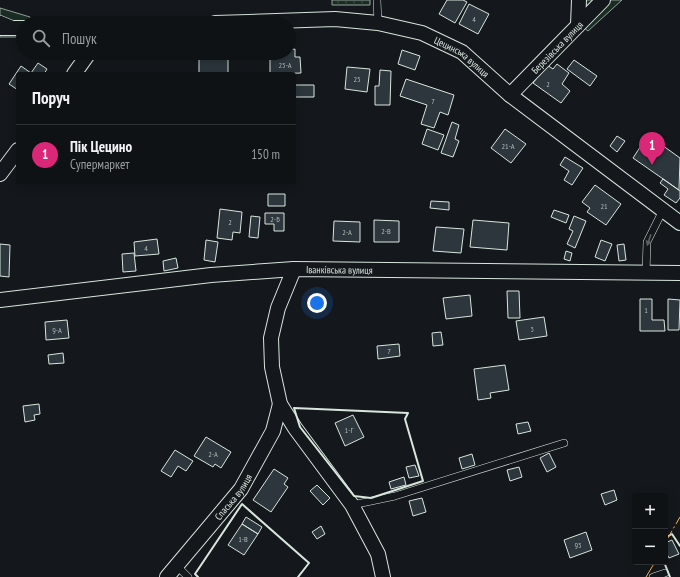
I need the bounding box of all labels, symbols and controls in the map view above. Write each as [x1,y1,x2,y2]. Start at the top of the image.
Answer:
house number: 4 [472,14,476,24]
search box [16,16,296,60]
street label: Березівська вулиця [528,18,586,76]
icon: search [30,27,52,49]
text: Пошук [62,29,97,48]
street label: Цецинська вулиця [432,33,492,80]
house number: 25-А [278,60,292,70]
house number: 25 [353,74,361,84]
house number: 2 [546,79,550,89]
text: Поруч [32,87,70,109]
house number: 7 [431,96,435,106]
pin: 1 [639,132,665,165]
text: Пік Цецино [70,137,132,156]
house number: 21-А [501,141,515,151]
text: 1 [42,146,48,163]
text: 150 m [251,146,280,163]
text: Супермаркет [70,156,129,173]
house number: 21 [600,201,608,211]
house number: 2-Б [270,214,280,224]
house number: 2 [228,217,232,227]
house number: 2-В [381,226,391,236]
house number: 2-А [342,227,352,237]
one-way arrow [646,235,652,247]
house number: 4 [144,243,148,253]
street label: Іванківська вулиця [306,263,373,276]
your location [307,293,327,313]
house number: 1 [644,305,648,315]
house number: 3 [530,324,534,334]
house number: 9-А [52,325,62,335]
house number: 7 [387,346,391,356]
house number: 1-Г [345,425,354,435]
house number: 2-А [208,449,218,459]
street label: Спаська вулиця [211,471,255,523]
map controls [632,493,668,565]
button: + [632,493,668,529]
button: − [632,529,668,565]
house number: 1-В [238,534,248,544]
house number: 95 [574,540,582,550]

